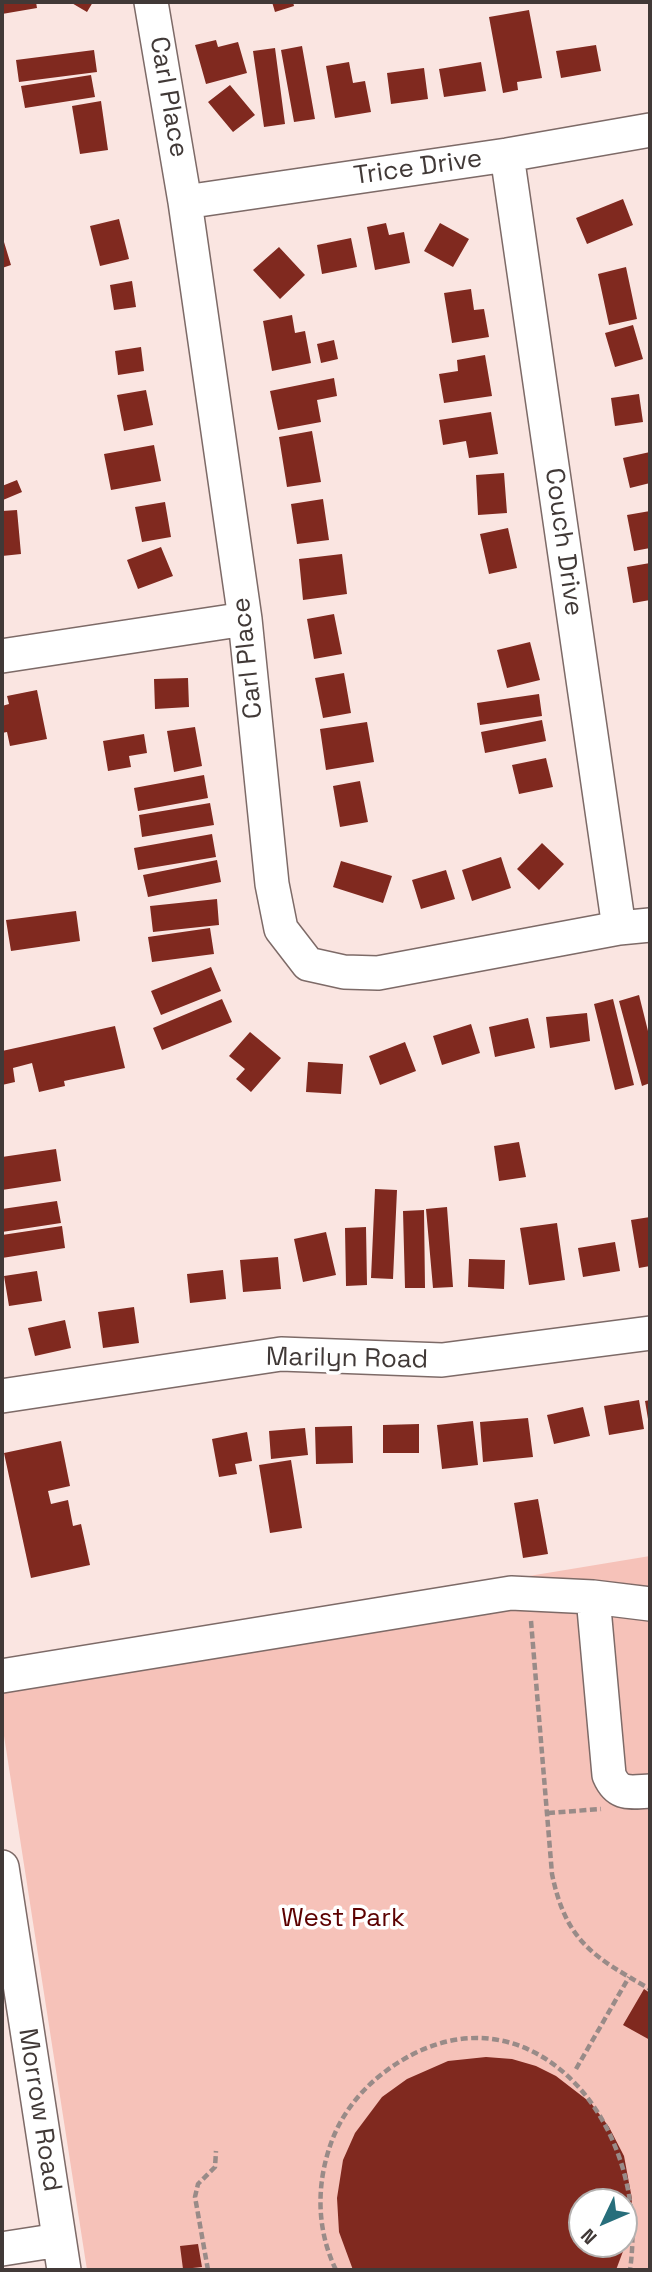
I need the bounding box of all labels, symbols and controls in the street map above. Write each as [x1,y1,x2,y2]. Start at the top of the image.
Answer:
street label: Carl Place [142,34,194,160]
street label: Trice Drive [352,144,484,192]
street label: Couch Drive [537,466,589,618]
street label: Carl Place [226,596,270,720]
street label: Marilyn Road [266,1342,428,1376]
park label: West Park [281,1903,405,1935]
street label: Morrow Road [11,2026,67,2194]
north arrow [568,2188,638,2258]
text: N [576,2223,602,2250]

